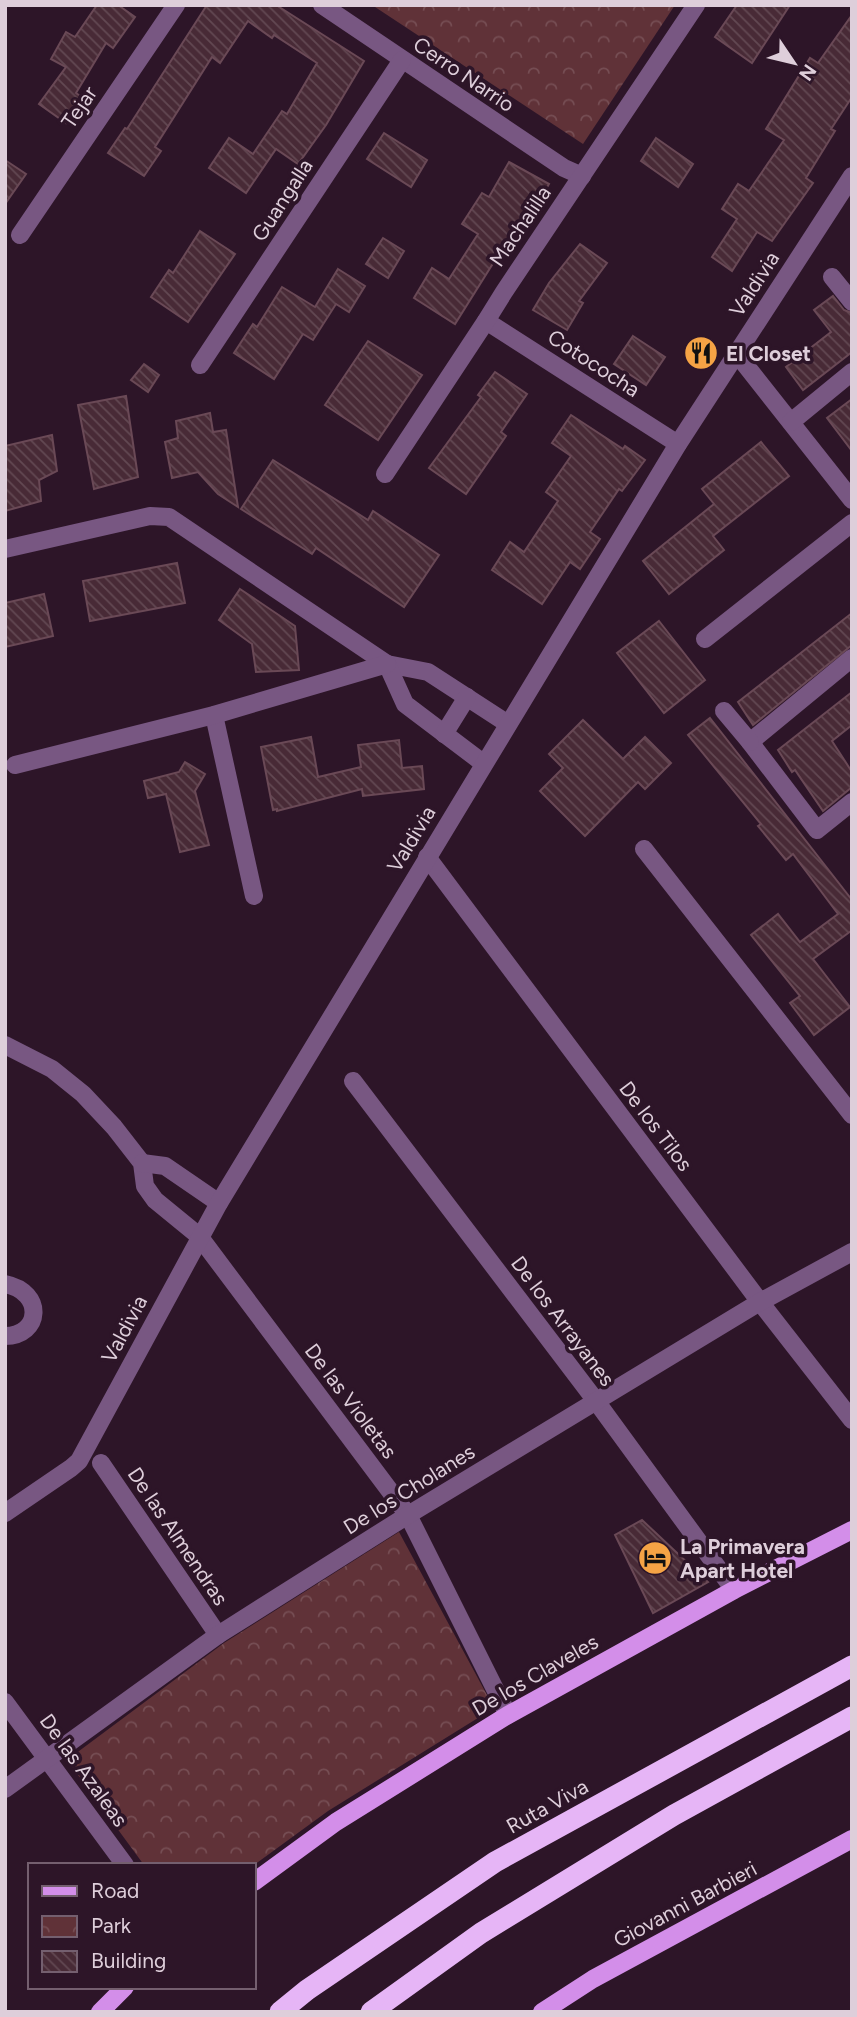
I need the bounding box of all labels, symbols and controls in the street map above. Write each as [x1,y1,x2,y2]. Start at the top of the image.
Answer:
north arrow [759,28,829,98]
street label: Cerro Narrio [409,31,519,117]
text: N [794,60,821,85]
street label: Tejar [56,81,102,133]
street label: Guangalla [246,154,318,246]
street label: Machalilla [484,181,556,271]
street label: Valdivia [724,247,784,321]
street label: Cotococha [543,324,645,402]
restaurant icon: El Closet [682,334,720,372]
place label: El Closet [726,341,811,366]
street label: Valdivia [382,801,440,877]
street label: De los Tilos [614,1076,698,1176]
street label: De los Arrayanes [506,1251,620,1391]
street label: Valdivia [96,1291,152,1367]
street label: De las Violetas [300,1339,402,1463]
street label: De los Cholanes [339,1439,479,1539]
street label: De las Almendras [123,1462,233,1610]
place label: La Primavera Apart Hotel [680,1534,805,1583]
hotel icon: La Primavera Apart Hotel [636,1539,674,1577]
street label: De los Claveles [468,1629,602,1721]
street label: De las Azaleas [35,1709,133,1831]
street label: Ruta Viva [502,1773,592,1839]
street label: Giovanni Barbieri [609,1856,761,1952]
legend [28,1863,256,1989]
text: Road [91,1878,139,1903]
text: Park [91,1913,132,1938]
text: Building [91,1948,166,1973]

